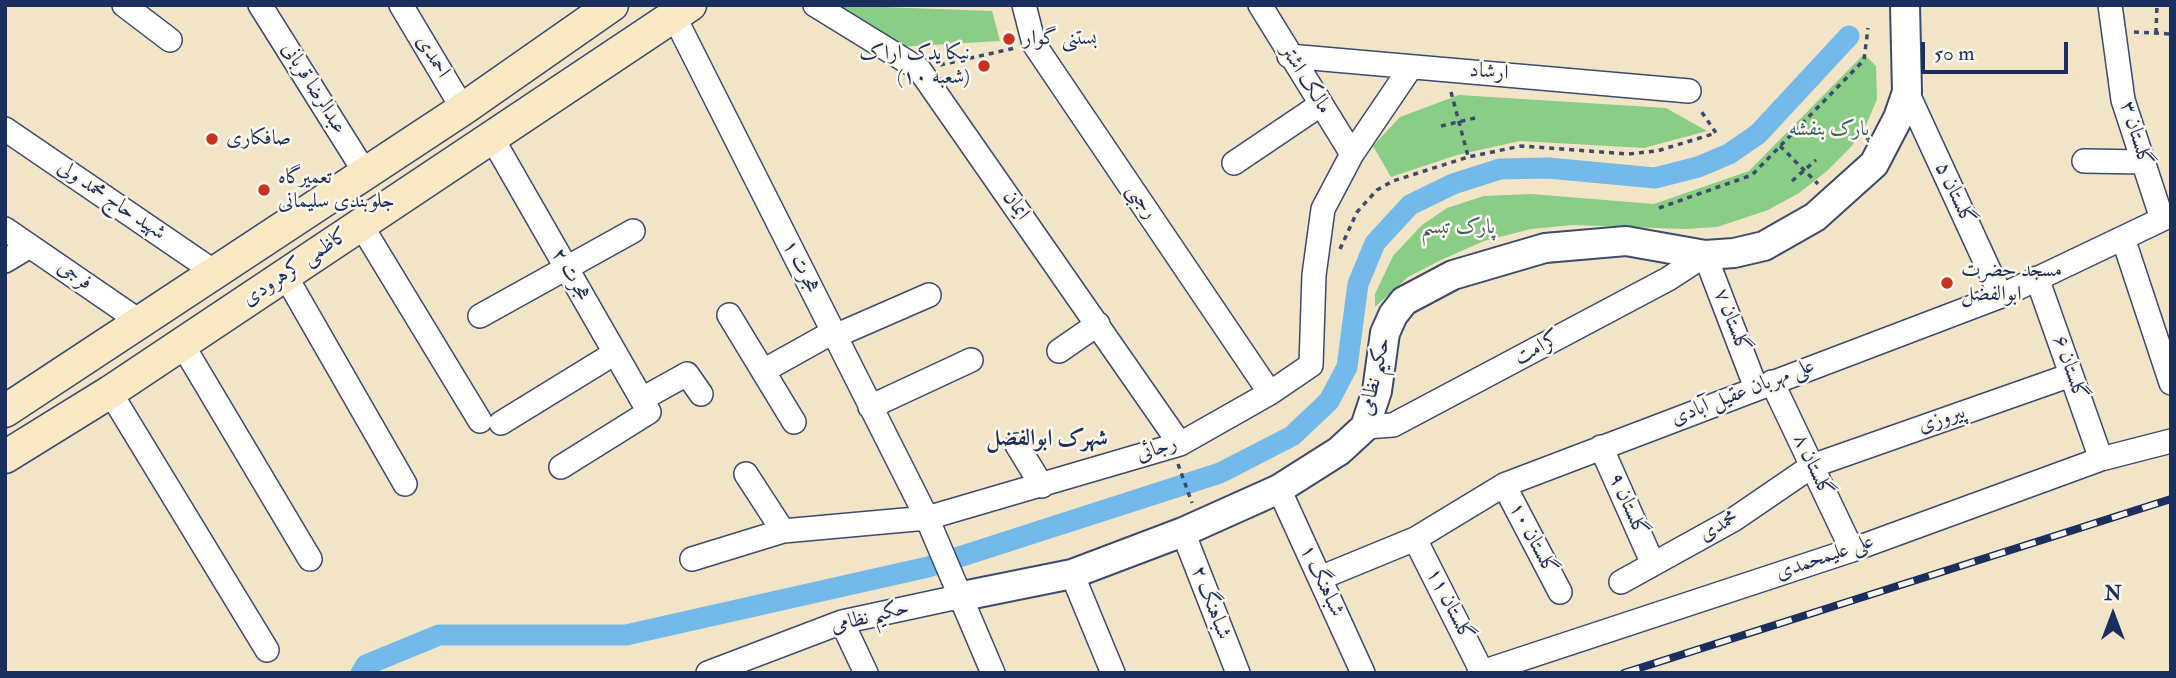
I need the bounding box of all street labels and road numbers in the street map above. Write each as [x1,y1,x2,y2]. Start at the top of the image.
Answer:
street label: احمدی [409,31,455,83]
street label: عبدالرضا قربانی [275,38,351,140]
street label: مالک اشتر [1274,41,1336,119]
street label: ارشاد [1468,59,1510,87]
street label: گلستان ۳ [2113,98,2157,170]
street label: شهید حاج محمد ولی [52,156,170,246]
street label: گلستان ۵ [1928,158,1980,230]
street label: رجبی [1120,179,1162,225]
street label: ایمان [996,186,1034,226]
street label: کاظمی کرهرودی [238,223,354,313]
street label: هجرت ۱ [776,236,824,298]
street label: هجرت ۲ [545,244,595,306]
street label: فرجی [52,255,96,297]
street label: گلستان ۷ [1707,285,1755,357]
street label: کرامت [1510,326,1566,372]
street label: گلستان ۶ [2046,332,2092,404]
street label: حکیم نظامی [1355,335,1397,419]
street label: علی مهربان عقیل آبادی [1668,354,1818,432]
street label: پیروزی [1915,400,1969,440]
street label: گلستان ۸ [1786,430,1838,502]
street label: رجائی [1133,432,1181,468]
street label: گلستان ۹ [1602,469,1652,541]
street label: گلستان ۱۰ [1502,498,1562,580]
street label: محمدی [1695,506,1743,548]
street label: علی علیمحمدی [1773,529,1877,587]
street label: شباهنگ ۱ [1293,541,1349,621]
street label: شباهنگ ۲ [1184,563,1236,643]
street label: گلستان ۱۱ [1420,564,1478,646]
street label: حکیم نظامی [828,596,912,640]

